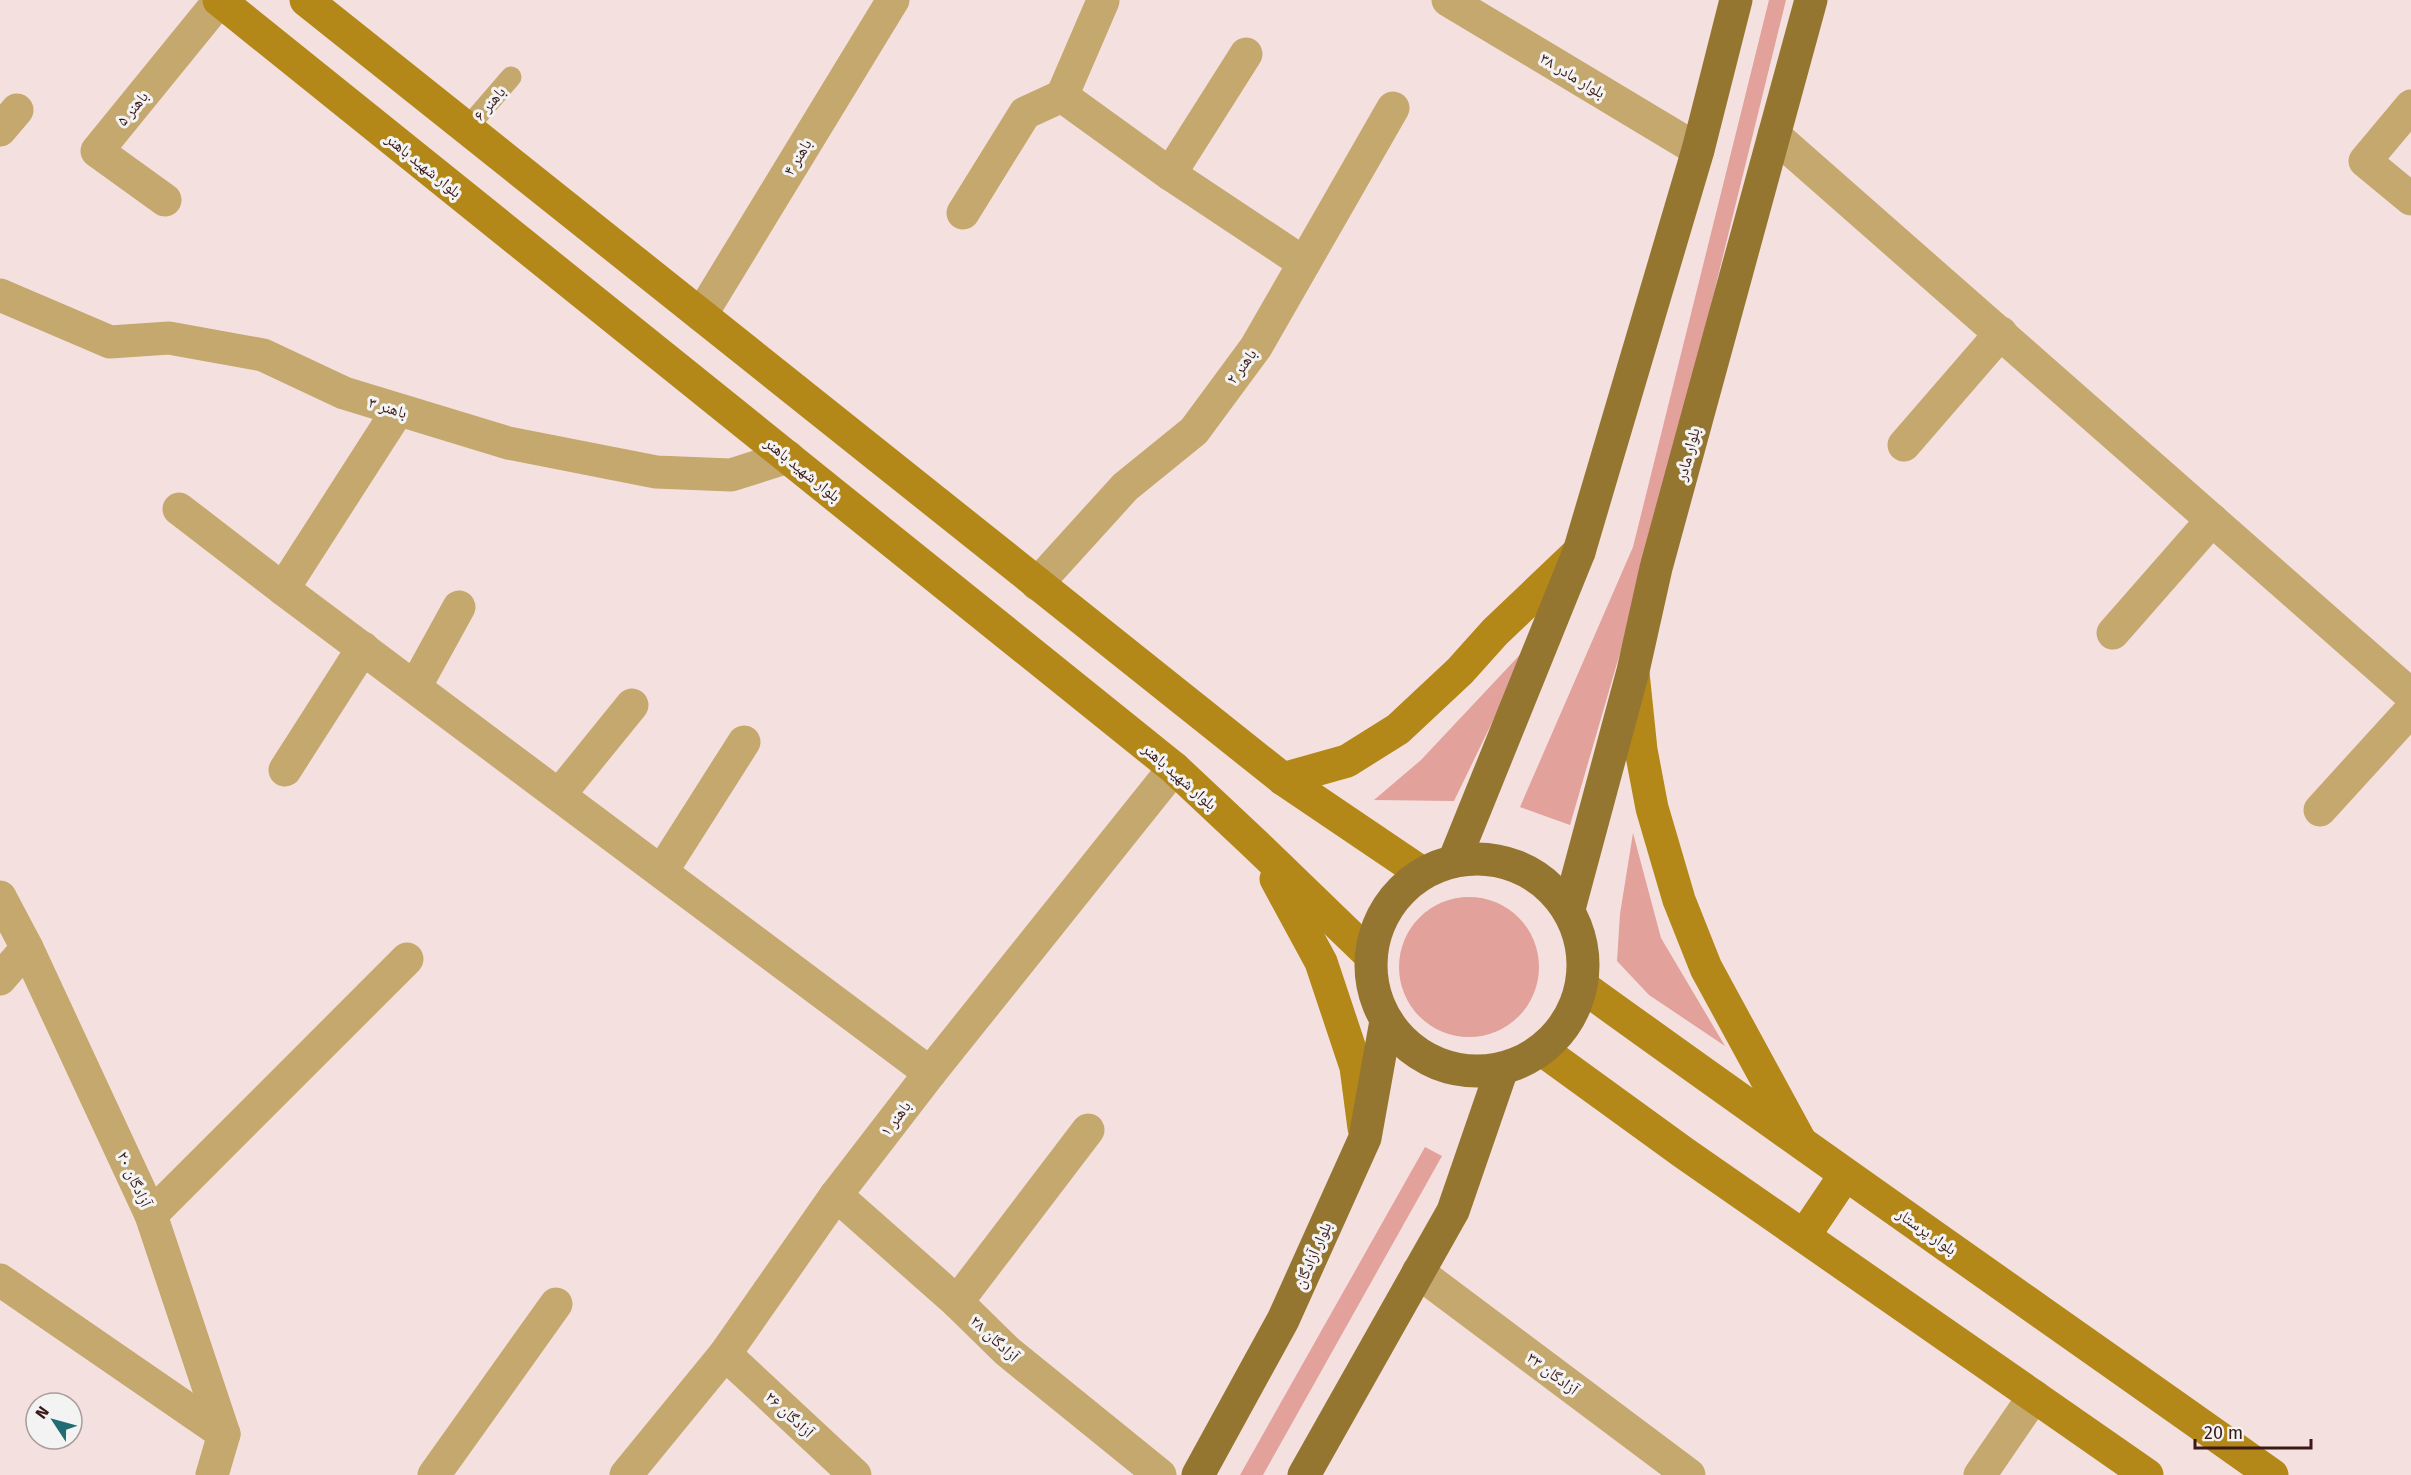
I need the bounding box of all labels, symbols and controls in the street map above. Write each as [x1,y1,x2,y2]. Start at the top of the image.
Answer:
street label: بلوار مادر ۳۸ [1537,49,1609,102]
street label: باهنر ۶ [469,82,509,124]
street label: باهنر ۵ [113,87,152,130]
street label: بلوار شهید باهنر [381,128,465,202]
street label: باهنر ۴ [779,136,816,179]
street label: باهنر ۲ [1222,345,1261,388]
street label: باهنر ۳ [366,393,409,422]
street label: بلوار مادر [1671,426,1704,484]
street label: بلوار شهید باهنر [760,432,844,506]
street label: بلوار شهید باهنر [1138,738,1221,814]
street label: باهنر ۱ [876,1097,915,1140]
street label: آزادگان ۲۰ [113,1148,156,1211]
street label: بلوار پرستار [1892,1203,1960,1259]
street label: بلوار آزادگان [1289,1219,1336,1292]
street label: آزادگان ۲۸ [966,1311,1023,1367]
street label: آزادگان ۳۳ [1523,1348,1583,1400]
street label: آزادگان ۲۶ [761,1387,818,1443]
north arrow [24,1391,84,1451]
text: N [31,1403,53,1422]
scale bar [2195,1412,2310,1450]
text: 20 m [2204,1422,2243,1444]

